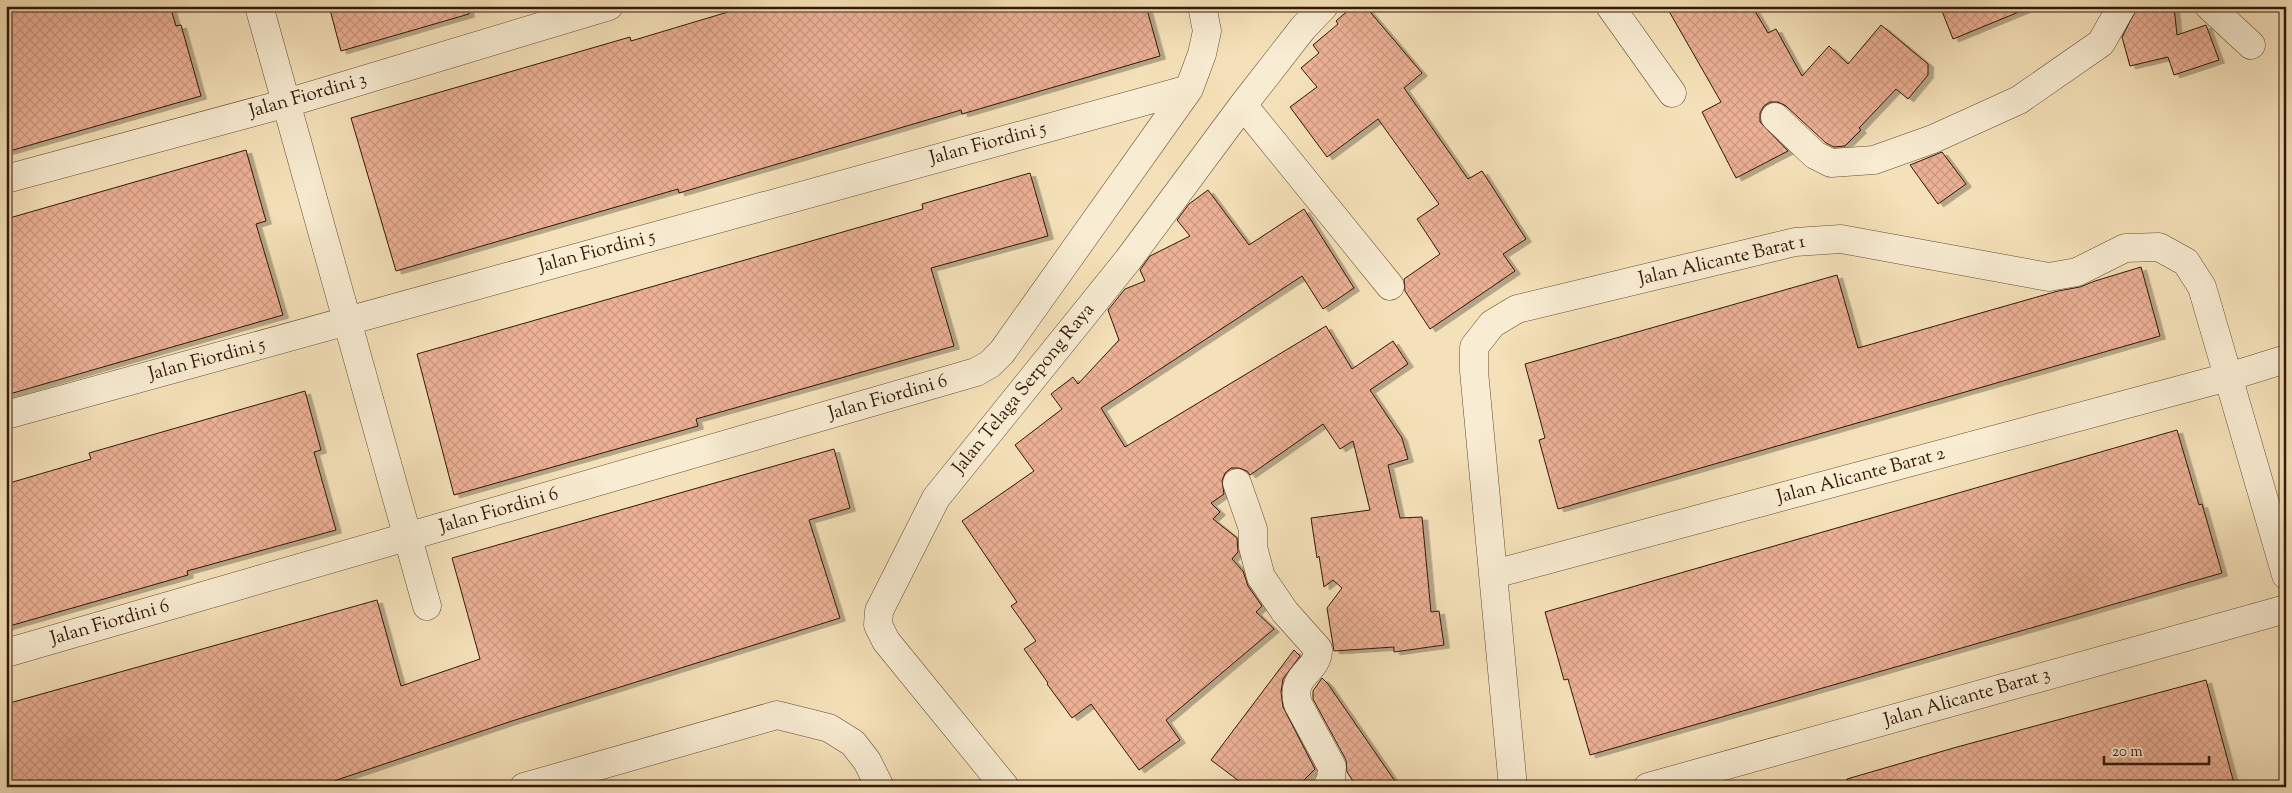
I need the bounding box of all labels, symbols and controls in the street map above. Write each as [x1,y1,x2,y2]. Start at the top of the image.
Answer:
street label: Jalan Fiordini 3 [245,66,370,126]
street label: Jalan Fiordini 5 [926,115,1050,173]
street label: Jalan Fiordini 5 [535,223,659,281]
street label: Jalan Alicante Barat 1 [1635,229,1809,294]
street label: Jalan Telaga Serpong Raya [946,298,1102,481]
street label: Jalan Fiordini 5 [145,331,269,389]
street label: Jalan Fiordini 6 [824,368,951,428]
street label: Jalan Alicante Barat 2 [1773,441,1948,512]
street label: Jalan Fiordini 6 [435,481,562,541]
street label: Jalan Fiordini 6 [46,593,173,653]
street label: Jalan Alicante Barat 3 [1880,661,2053,735]
scale bar [2104,733,2210,765]
text: 20 m [2112,742,2143,763]

